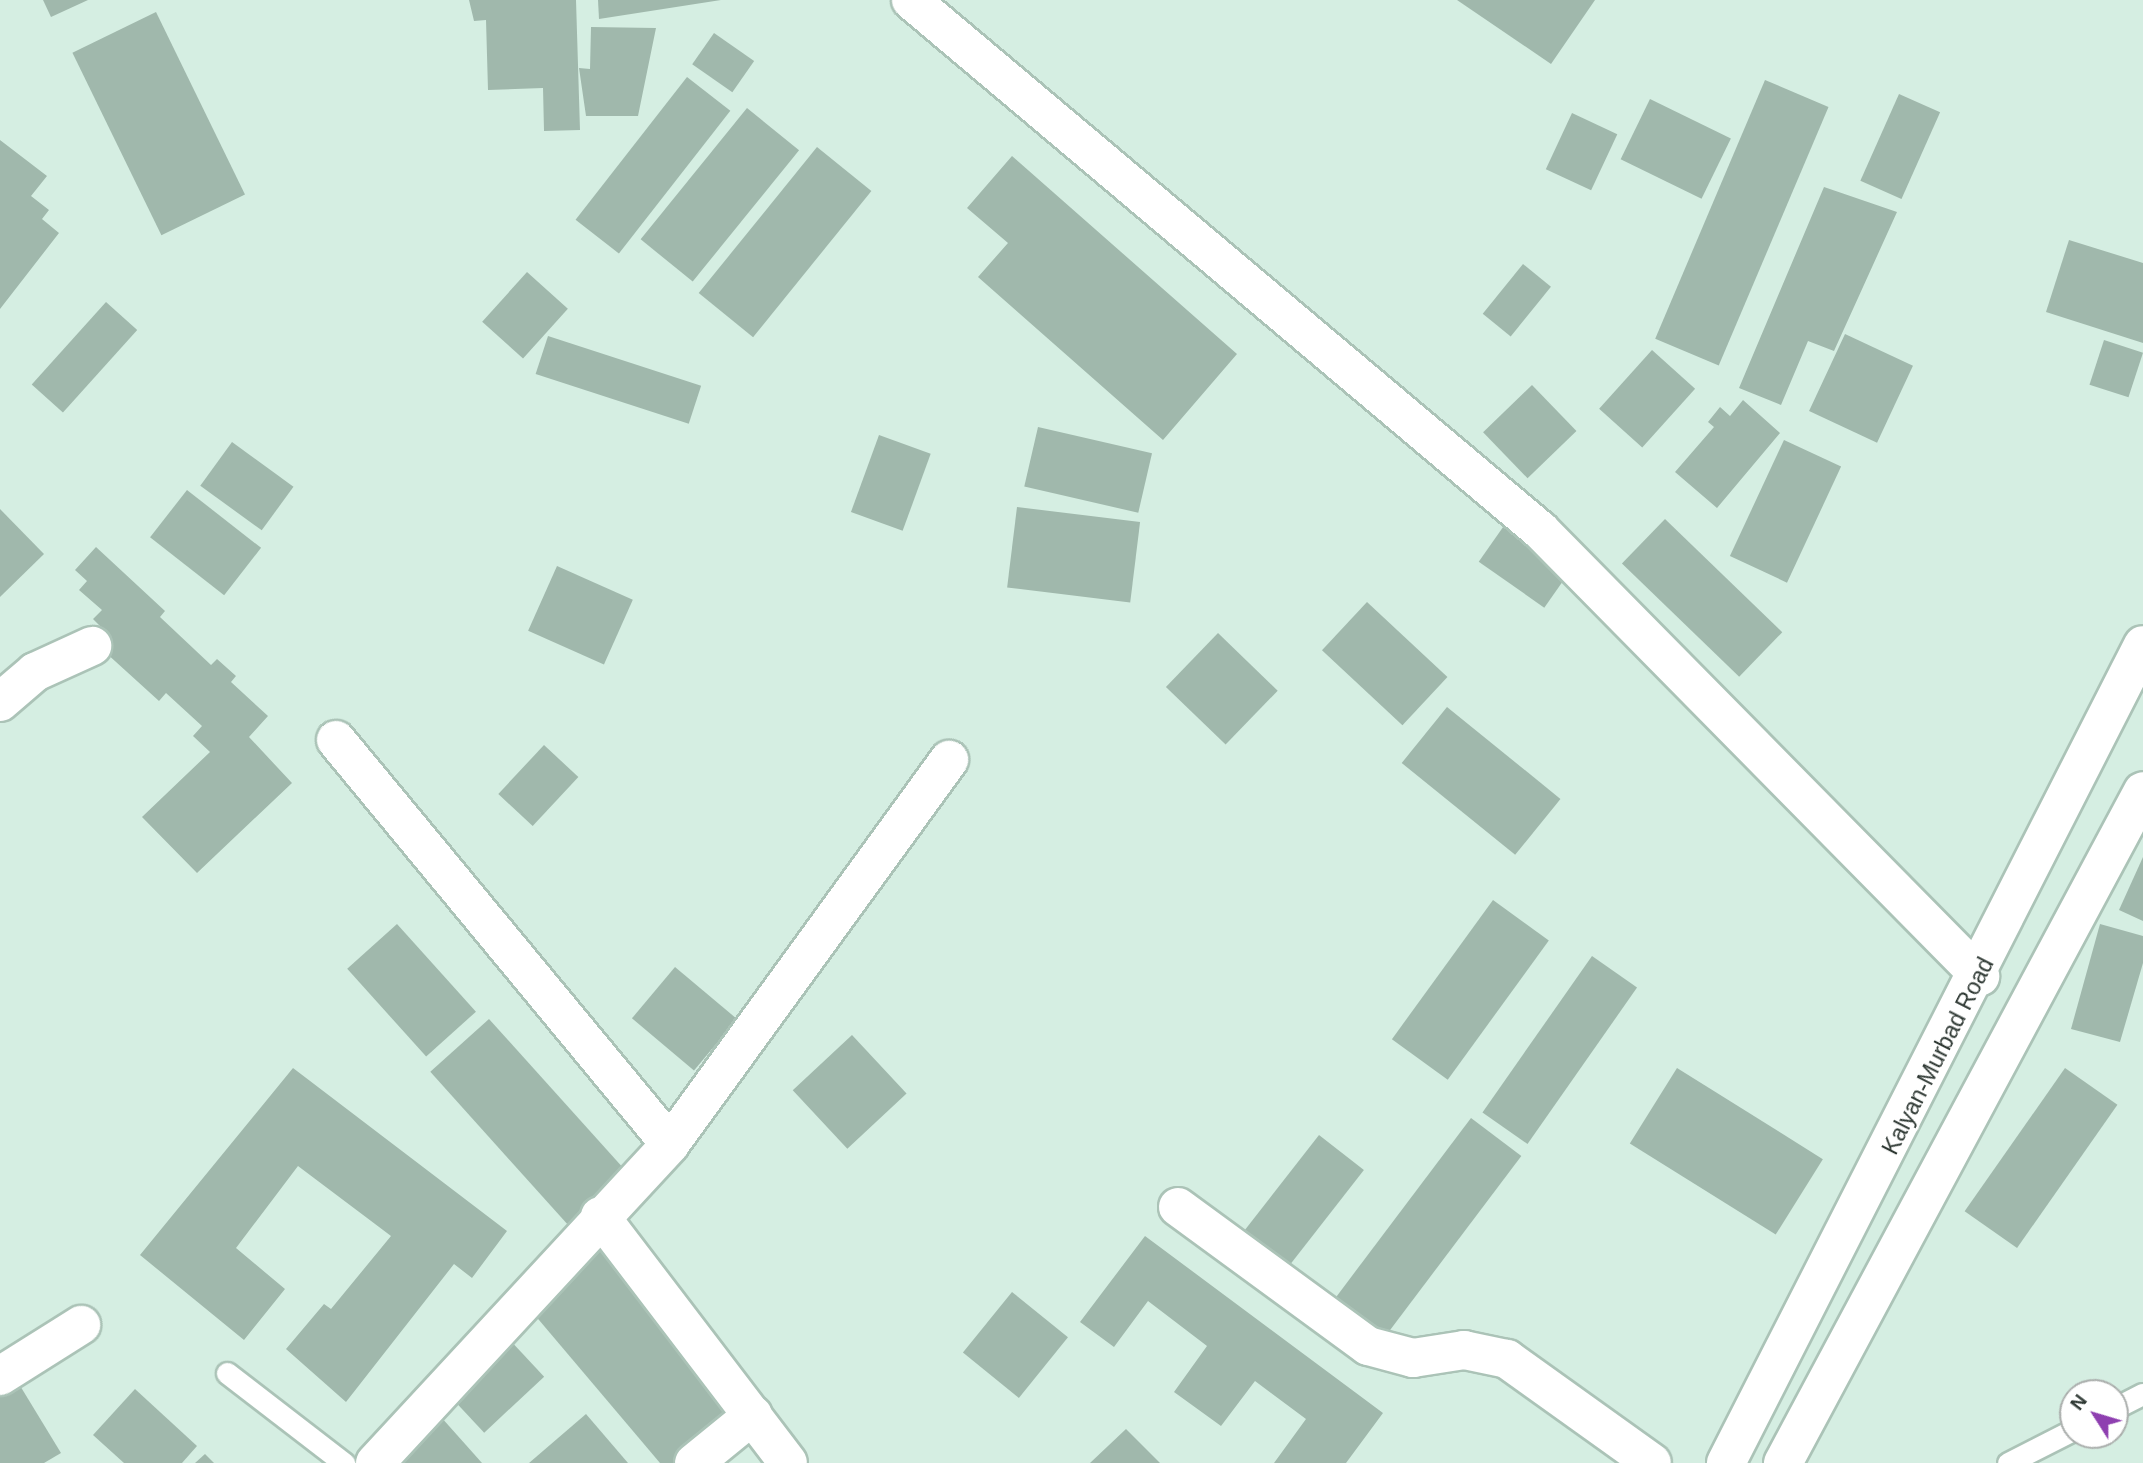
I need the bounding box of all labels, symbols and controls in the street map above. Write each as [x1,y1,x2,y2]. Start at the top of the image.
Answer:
street label: Kalyan-Murbad Road [1876,953,2000,1159]
north arrow [2059,1379,2129,1449]
text: N [2066,1390,2091,1414]

